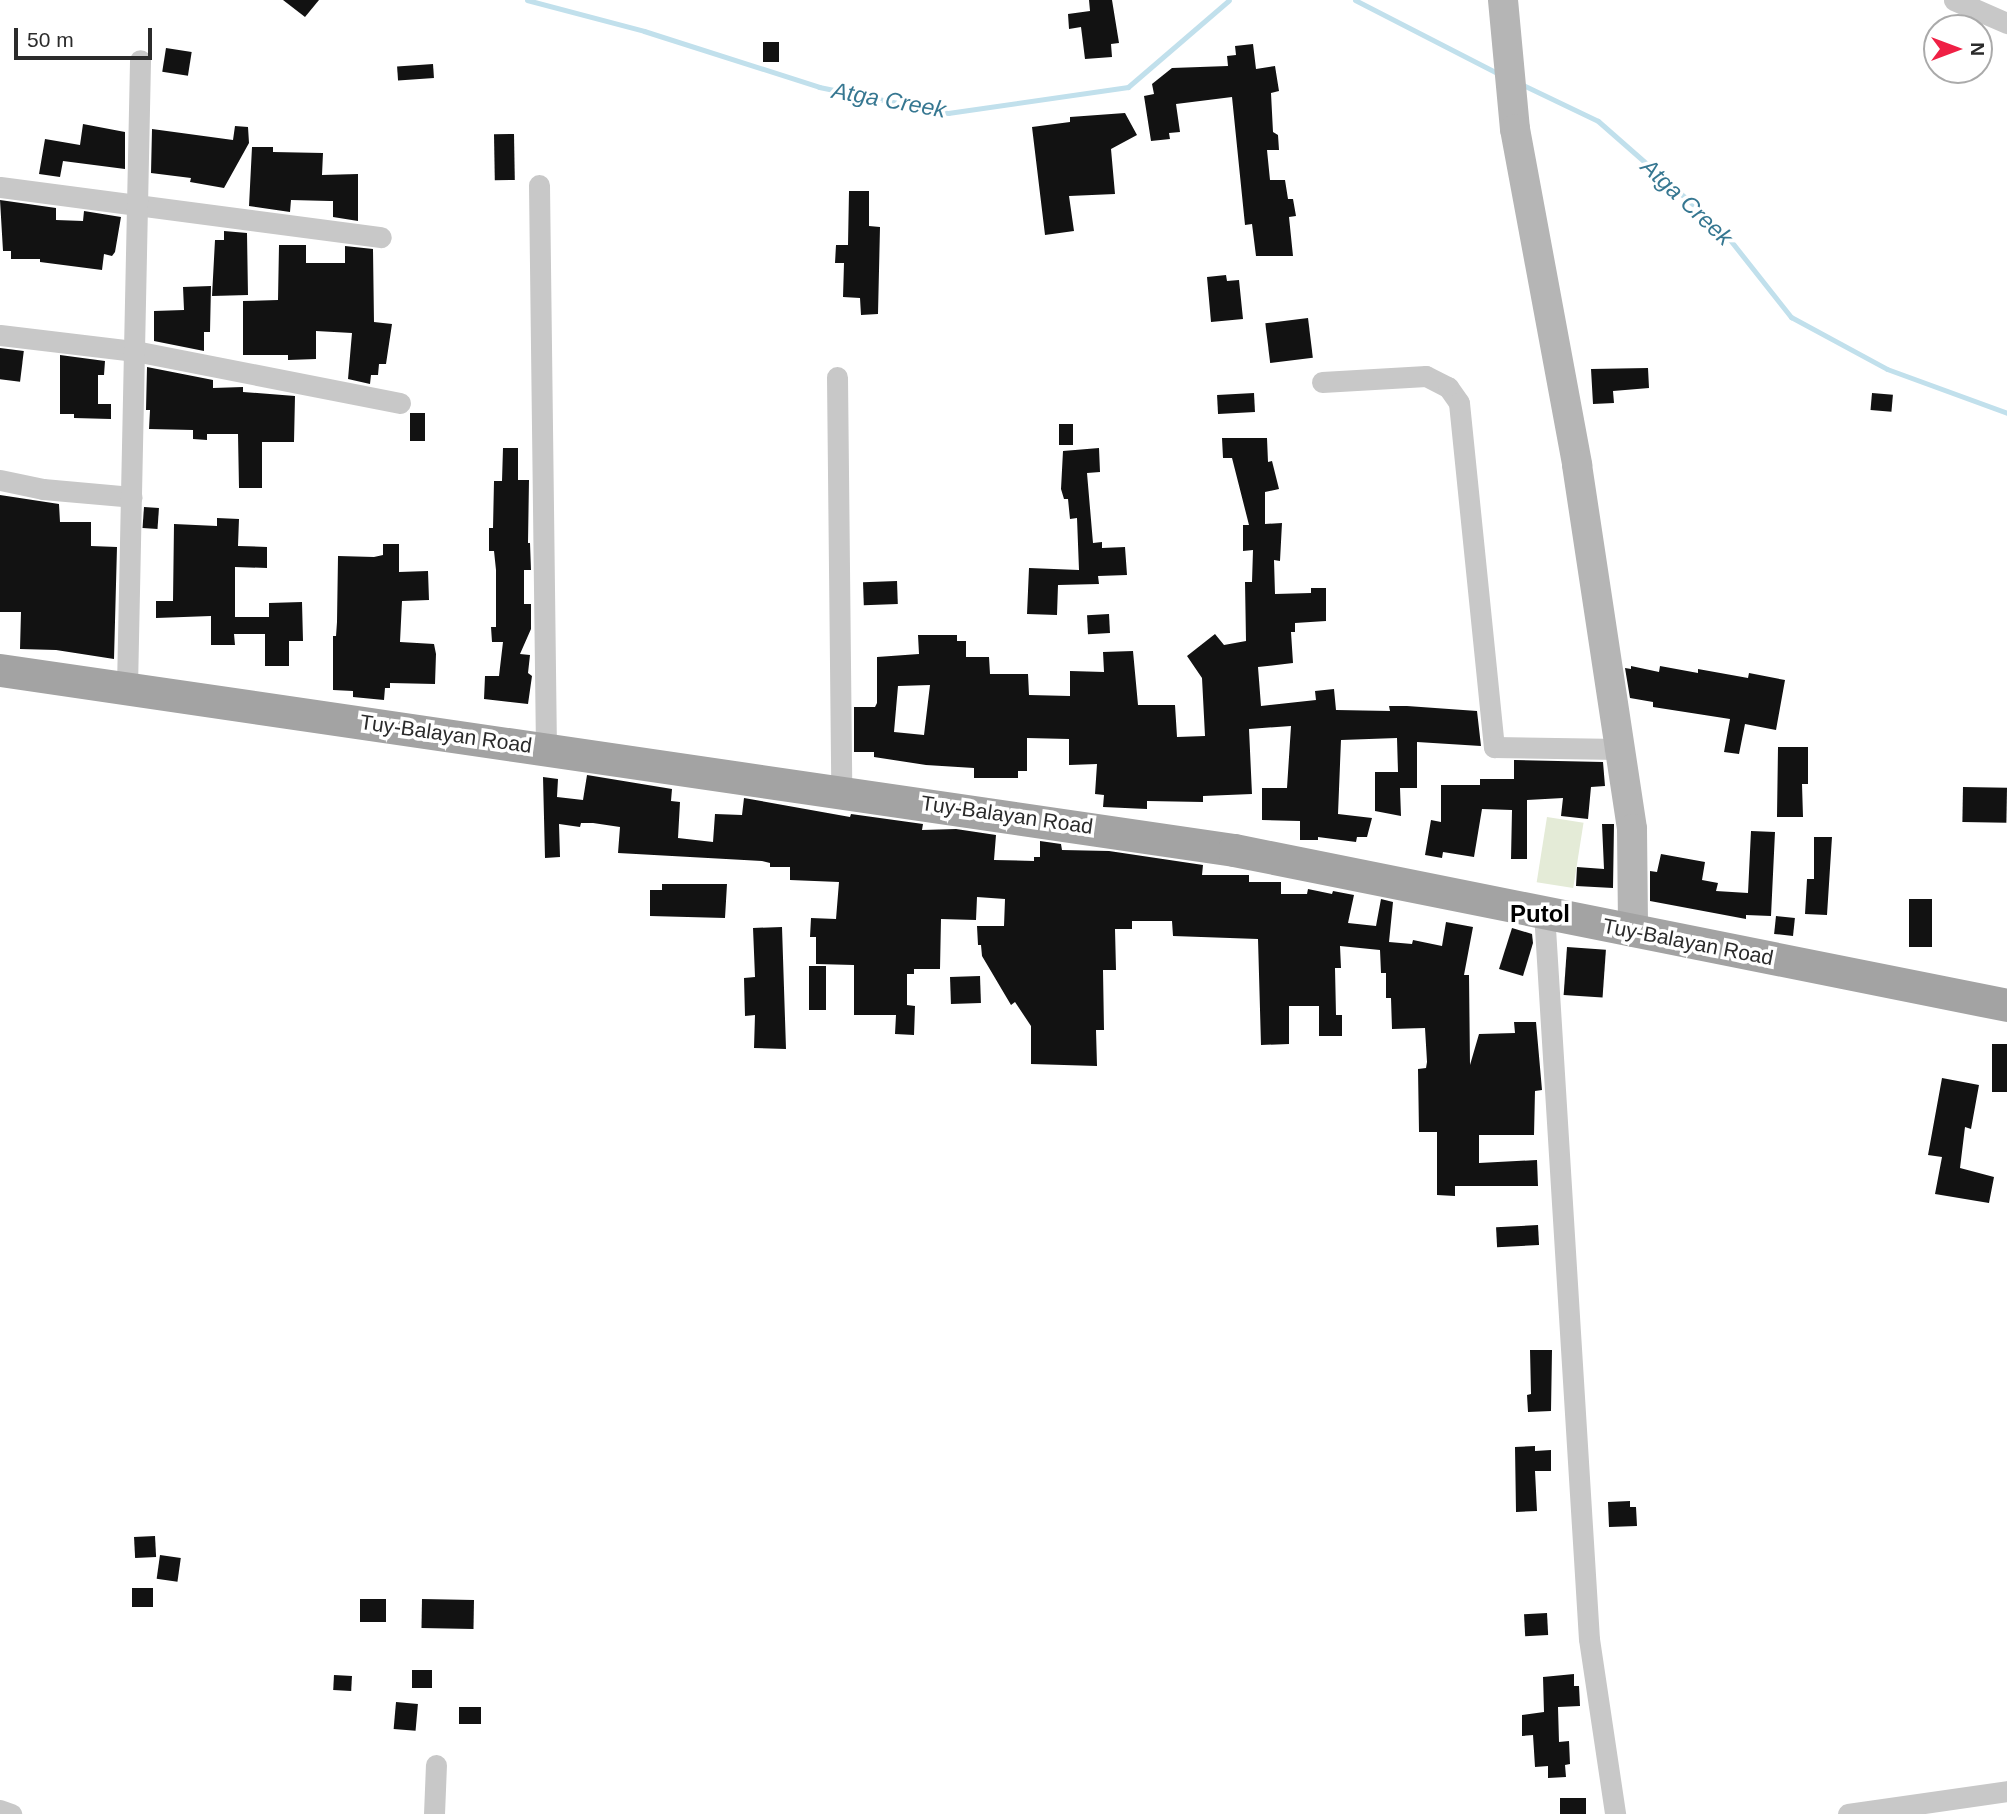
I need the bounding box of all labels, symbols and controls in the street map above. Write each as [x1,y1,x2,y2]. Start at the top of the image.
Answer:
scale bar [18,14,156,58]
north arrow [1923,14,1993,84]
text: 50 m [27,28,74,51]
text: N [1967,42,1988,56]
water label: Atga Creek [830,76,948,124]
water label: Atga Creek [1636,153,1738,251]
street label: Tuy-Balayan Road [359,709,533,759]
street label: Tuy-Balayan Road [920,790,1094,840]
district label: Putol [1510,900,1570,928]
street label: Tuy-Balayan Road [1601,913,1775,971]

